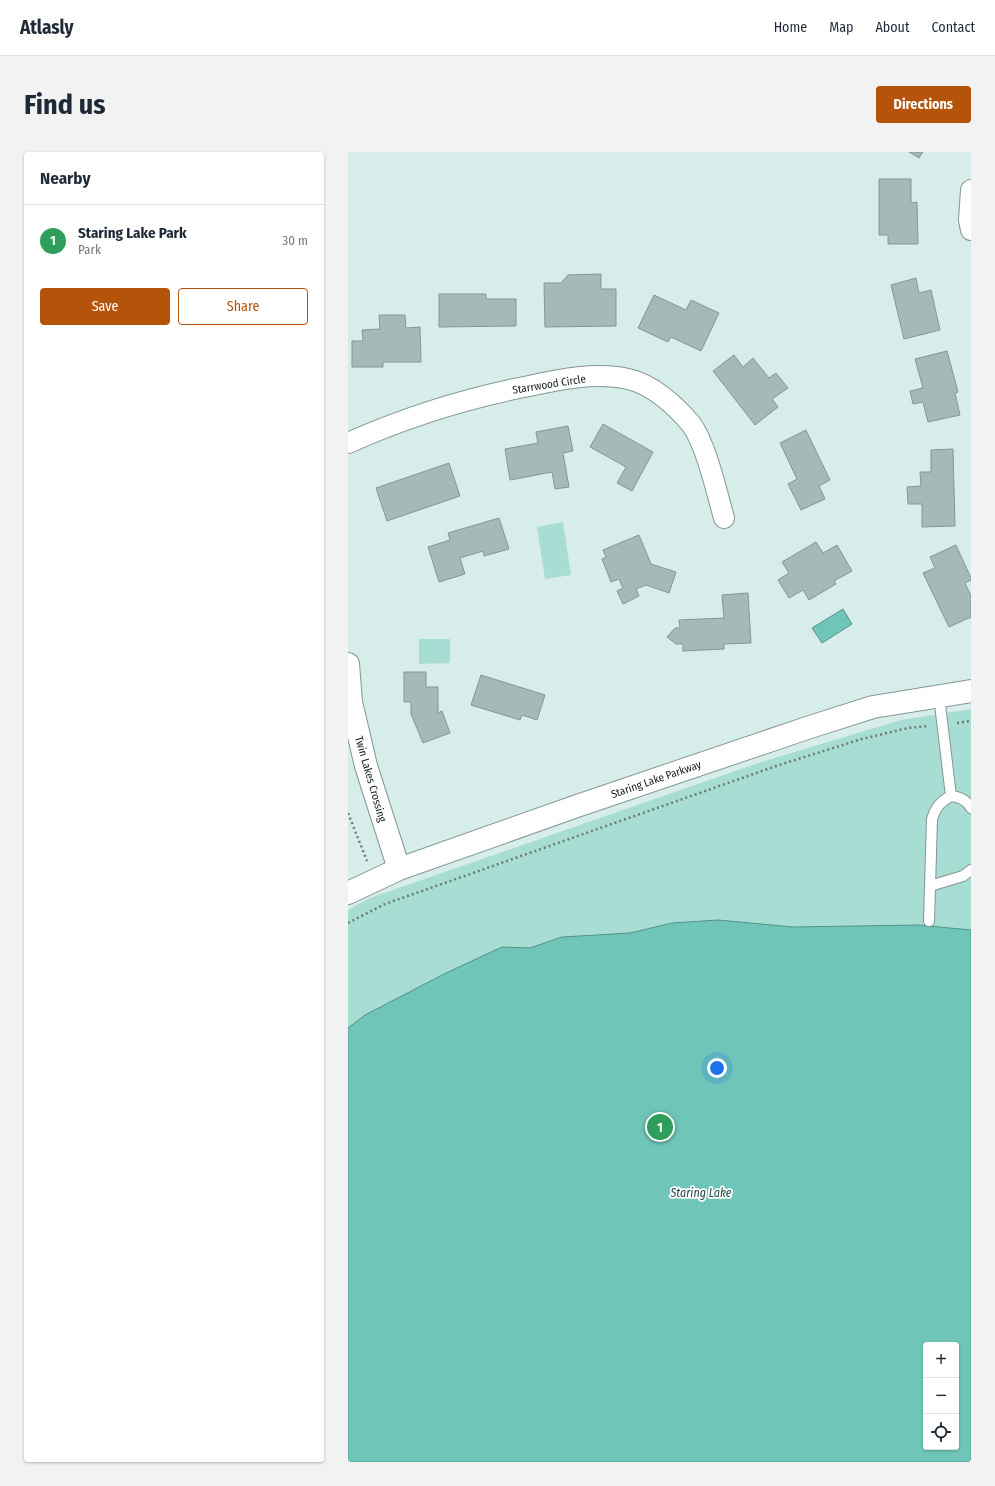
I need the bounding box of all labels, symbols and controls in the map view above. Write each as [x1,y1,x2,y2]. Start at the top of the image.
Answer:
text: Atlasly [20,16,74,39]
text: Home [774,19,807,36]
text: Map [829,19,853,36]
text: About [875,19,910,36]
text: Contact [932,19,975,36]
button: Directions [876,86,971,123]
text: Find us [24,88,106,121]
text: Nearby [40,168,91,189]
text: Staring Lake Park [78,224,187,242]
text: 1 [50,233,56,248]
text: 30 m [282,233,308,248]
text: Park [78,242,101,257]
button: Save [40,288,170,325]
button: Share [178,288,308,325]
street label: Starrwood Circle [511,372,587,397]
street label: Twin Lakes Crossing [352,735,389,824]
street label: Staring Lake Parkway [609,758,703,801]
your location [707,1058,727,1078]
pin: 1 [647,1112,673,1142]
water label: Staring Lake [669,1186,732,1200]
map controls [923,1342,959,1450]
button: + [923,1342,959,1378]
button: − [923,1378,959,1414]
button: locate [923,1414,959,1450]

